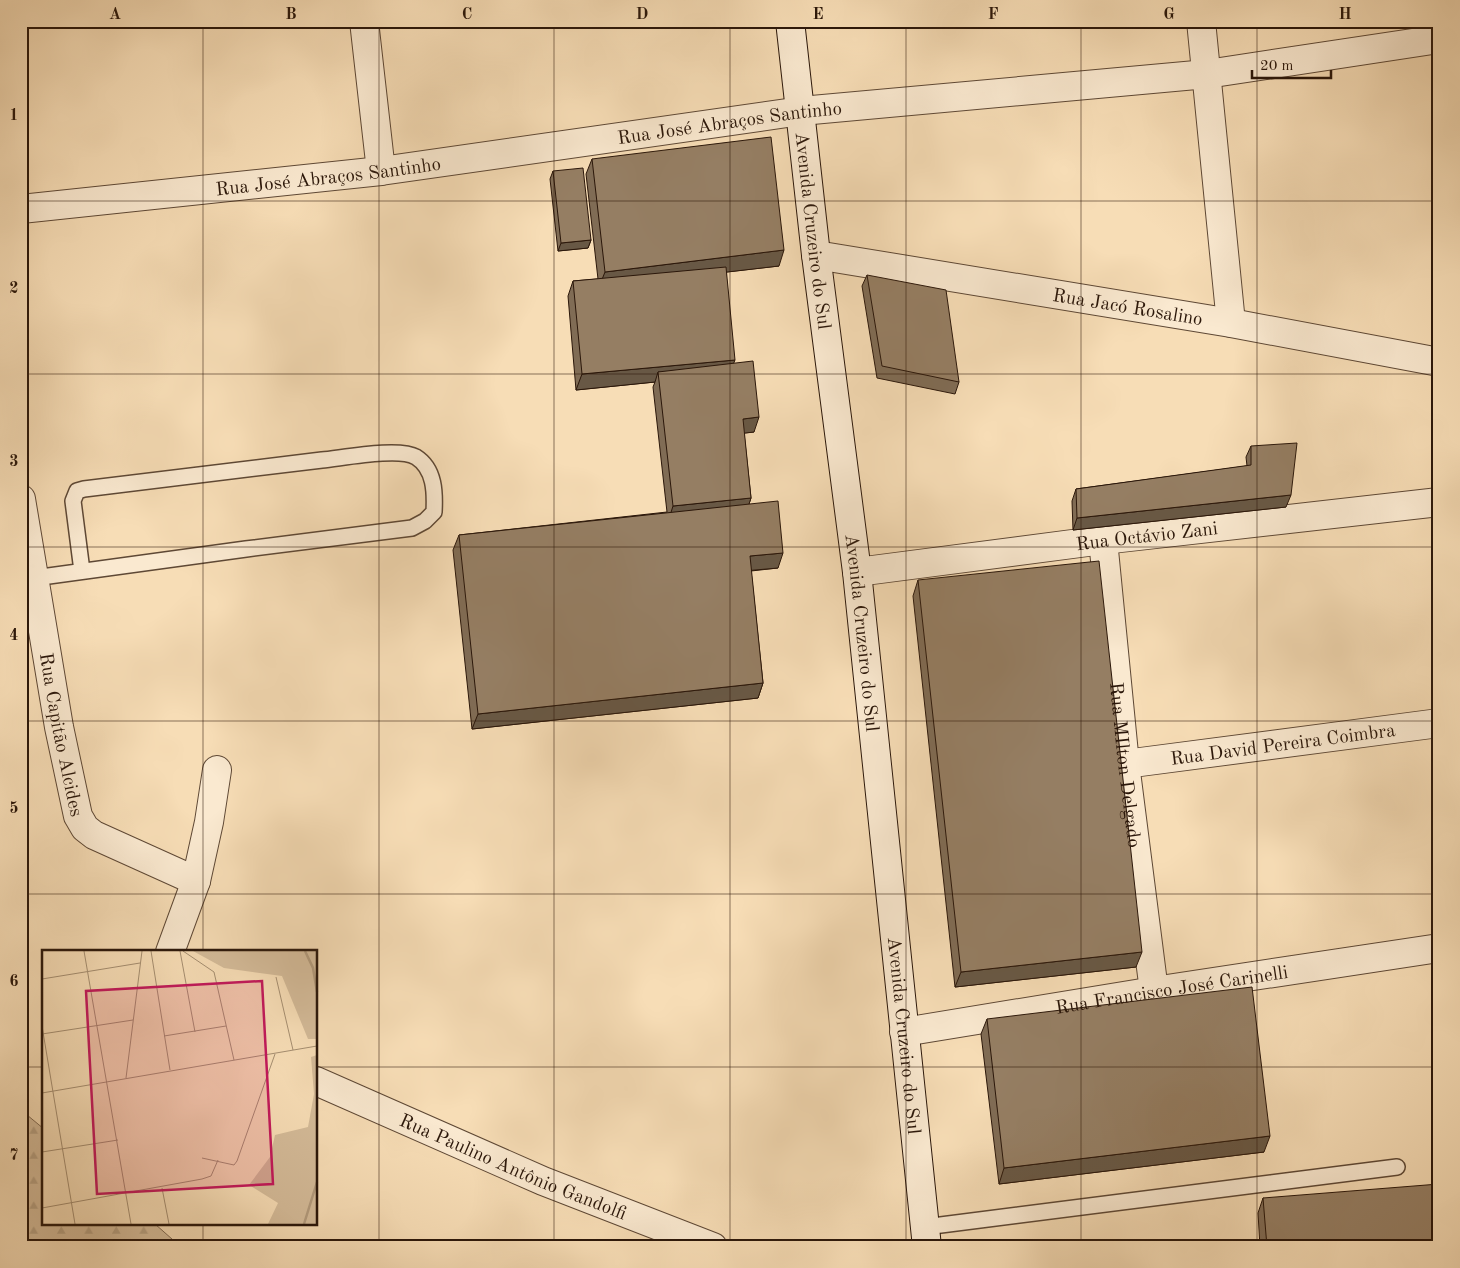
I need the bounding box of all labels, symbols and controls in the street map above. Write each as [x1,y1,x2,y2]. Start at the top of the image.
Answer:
text: A [109,7,121,23]
text: B [285,7,297,23]
text: C [462,7,472,23]
text: D [636,7,648,23]
text: E [812,7,824,23]
text: F [988,7,999,23]
text: G [1163,7,1175,23]
text: H [1338,7,1352,23]
scale bar [1252,48,1331,80]
text: 20 m [1260,59,1294,74]
street label: Rua José Abraços Santinho [616,100,843,149]
text: 1 [9,108,19,124]
street label: Avenida Cruzeiro do Sul [790,131,833,331]
street label: Rua José Abraços Santinho [215,156,442,200]
text: 2 [9,281,19,297]
street label: Rua Jacó Rosalino [1051,287,1204,330]
text: 3 [9,454,19,470]
street label: Rua Octávio Zani [1075,520,1219,555]
street label: Avenida Cruzeiro do Sul [840,533,880,733]
text: 4 [9,628,19,644]
street label: Rua Capitão Alcides [35,652,85,819]
street label: Rua MIlton Delgado [1105,681,1143,849]
street label: Rua David Pereira Coimbra [1169,722,1397,770]
text: 5 [9,801,19,817]
street label: Avenida Cruzeiro do Sul [883,936,922,1135]
inset map [42,950,318,1226]
street label: Rua Francisco José Carinelli [1054,964,1289,1019]
text: 6 [9,974,19,990]
street label: Rua Paulino Antônio Gandolfi [396,1112,629,1224]
text: 7 [9,1148,19,1164]

